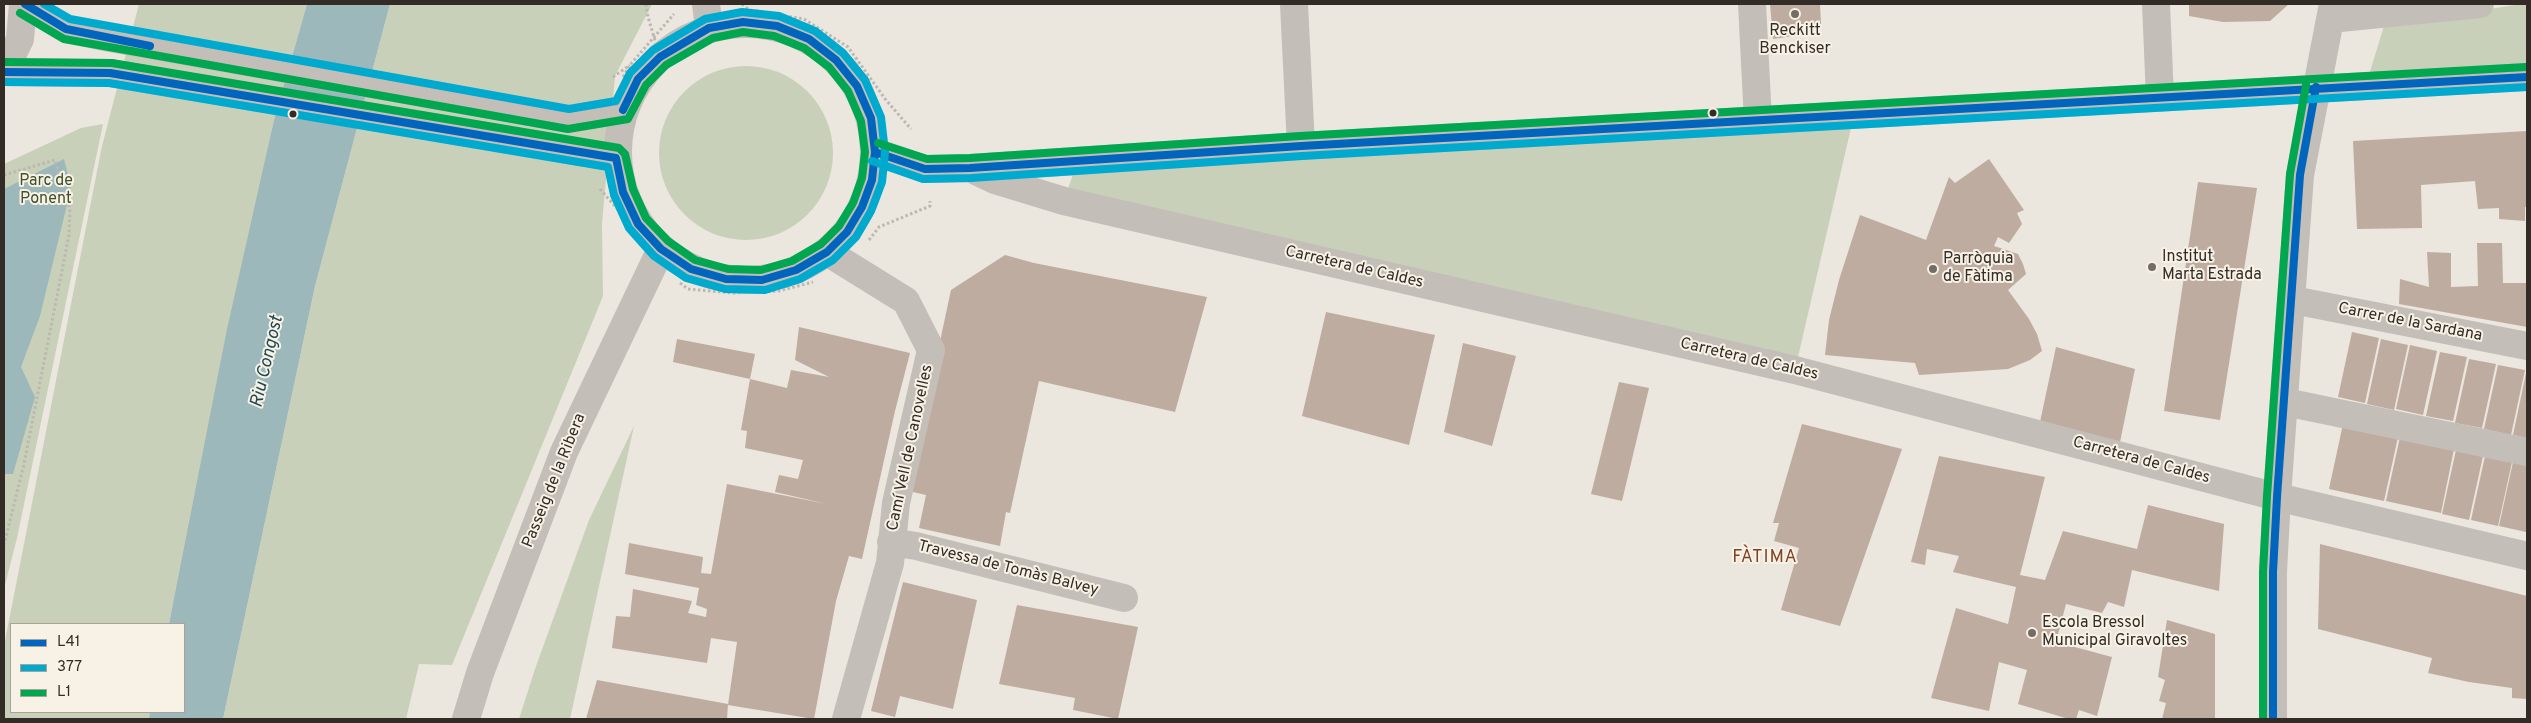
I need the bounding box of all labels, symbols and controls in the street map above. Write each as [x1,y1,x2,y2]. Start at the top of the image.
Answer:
marker: Reckitt Benckiser [1789,8,1801,20]
place label: Reckitt Benckiser [1759,22,1831,60]
unlabelled marker [1708,108,1718,118]
unlabelled marker [288,109,298,119]
park label: Parc de Ponent [19,172,73,210]
street label: Carretera de Caldes [1283,243,1425,293]
place label: Institut Marta Estrada [2162,248,2262,286]
place label: Parròquia de Fàtima [1943,250,2013,288]
marker: Institut Marta Estrada [2146,261,2158,273]
marker: Parròquia de Fàtima [1927,263,1939,275]
street label: Carrer de la Sardana [2336,300,2484,346]
water label: Riu Congost [247,314,289,410]
street label: Carretera de Caldes [1678,335,1820,385]
street label: Camí Vell de Canovelles [884,363,938,533]
street label: Passeig de la Ribera [519,411,591,551]
street label: Carretera de Caldes [2070,433,2212,489]
street label: Travessa de Tomàs Balvey [916,537,1100,601]
district label: FÀTIMA [1731,547,1799,569]
place label: Escola Bressol Municipal Giravoltes [2042,614,2187,652]
legend [10,623,185,713]
marker: Escola Bressol Municipal Giravoltes [2026,627,2038,639]
text: L41 [57,633,80,652]
text: 377 [57,658,82,677]
text: L1 [57,683,71,702]

